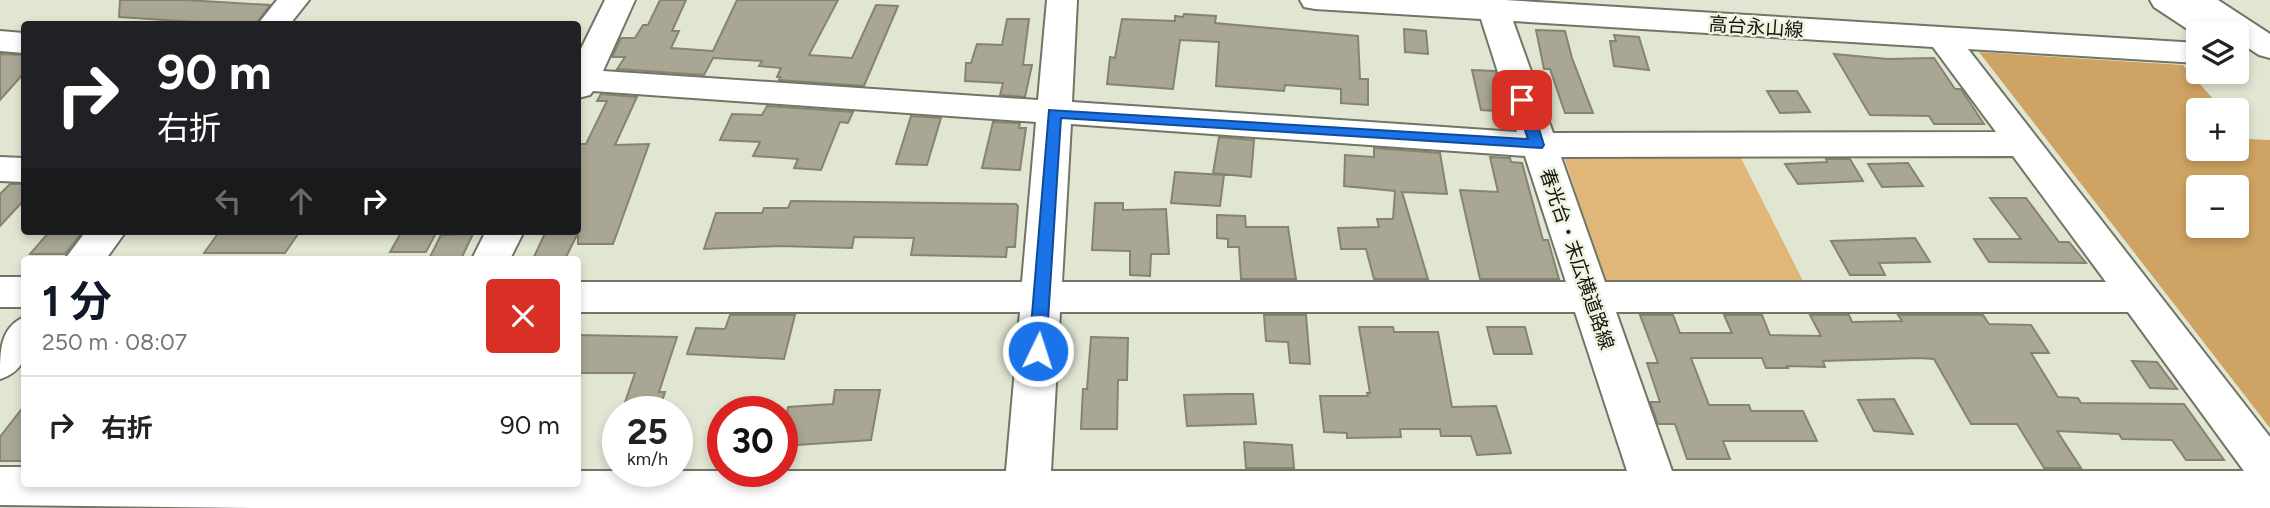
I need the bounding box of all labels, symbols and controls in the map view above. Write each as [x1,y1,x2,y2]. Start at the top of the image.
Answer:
street label: 高台永山線 [1708,12,1804,42]
map controls [2186,21,2249,238]
button: layers [2186,21,2249,84]
text: 90 m [157,42,272,101]
icon: right [42,49,133,140]
pin [1492,70,1552,130]
icon: arrive [1503,81,1541,119]
button: + [2186,98,2249,161]
text: 右折 [157,109,221,147]
street label: 春光台・末広横道路線 [1535,165,1619,353]
button: − [2186,175,2249,238]
icon: left [209,182,247,220]
icon: ahead [282,182,320,220]
icon: right [355,182,393,220]
text: 1 分 [42,276,112,327]
button: close [486,279,560,353]
position arrow [1001,314,1075,388]
text: 250 m · 08:07 [42,328,187,356]
speed limit sign: 30 [707,396,798,487]
icon: right [42,406,80,444]
text: 90 m [500,409,560,441]
text: 25 [627,411,668,453]
text: 右折 [101,412,153,444]
text: km/h [627,448,668,470]

